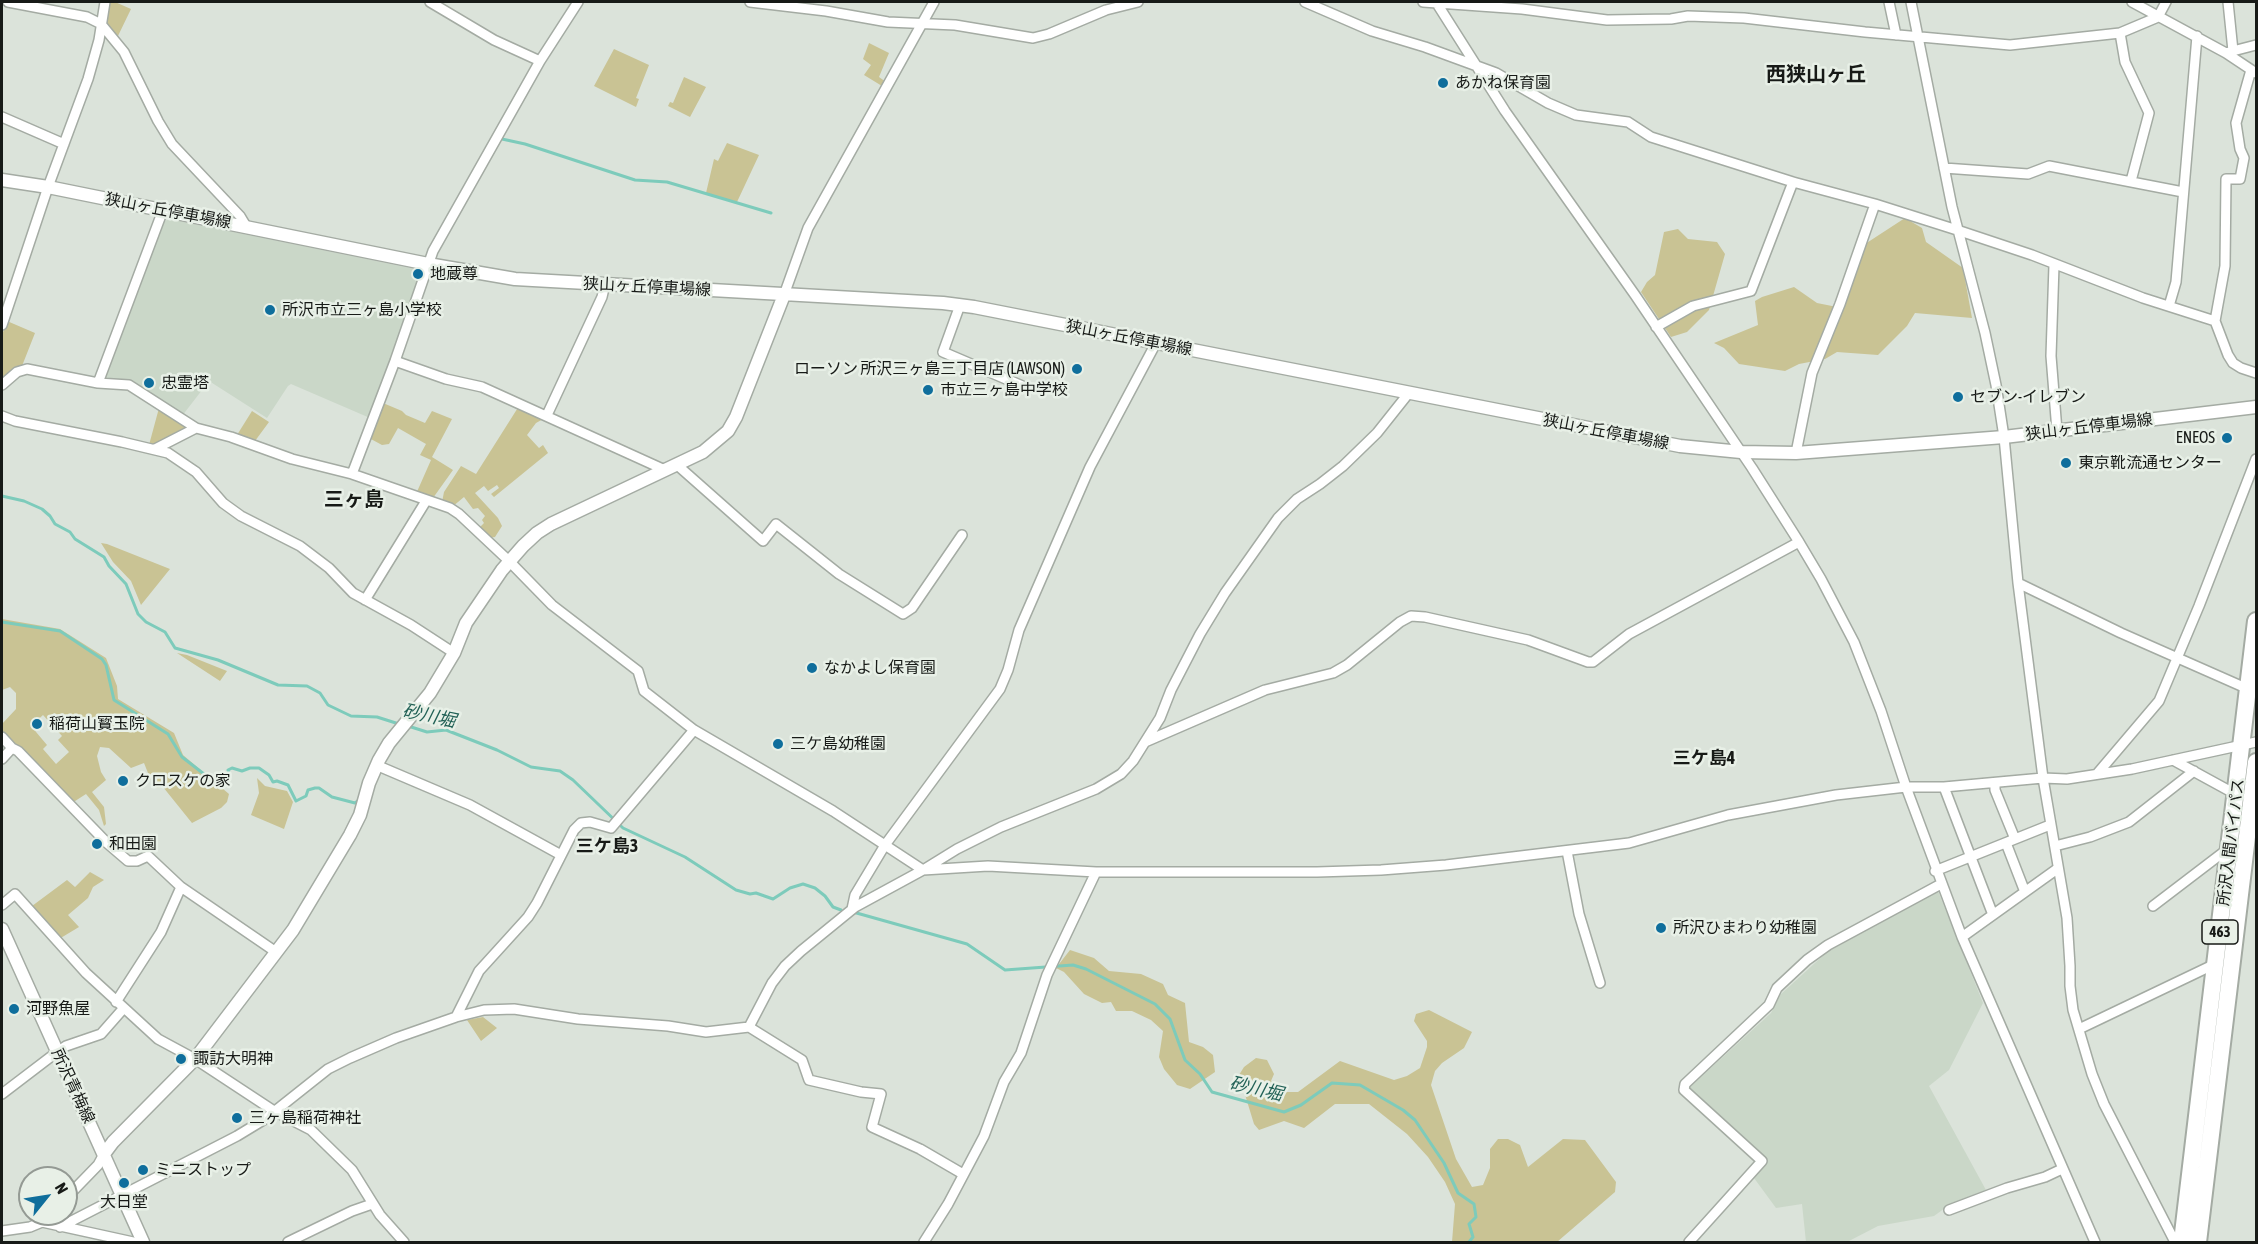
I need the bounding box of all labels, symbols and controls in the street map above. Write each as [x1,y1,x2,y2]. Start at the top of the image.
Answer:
district label: 西狭山ヶ丘 [1766,63,1866,87]
place label: あかね保育園 [1455,73,1551,93]
marker: あかね保育園 [1436,76,1450,90]
street label: 狭山ヶ丘停車場線 [103,189,233,233]
place label: 地蔵尊 [430,264,478,284]
marker: 地蔵尊 [411,267,425,281]
street label: 狭山ヶ丘停車場線 [583,274,711,300]
place label: 所沢市立三ヶ島小学校 [282,300,442,320]
marker: 所沢市立三ヶ島小学校 [263,303,277,317]
street label: 狭山ヶ丘停車場線 [1064,316,1194,360]
place label: ローソン 所沢三ヶ島三丁目店 (LAWSON) [794,359,1065,379]
marker: ローソン 所沢三ヶ島三丁目店 (LAWSON) [1070,362,1084,376]
place label: 忠霊塔 [161,373,209,393]
marker: 忠霊塔 [142,376,156,390]
place label: 市立三ヶ島中学校 [940,380,1068,400]
marker: 市立三ヶ島中学校 [921,383,935,397]
place label: セブン-イレブン [1970,387,2086,407]
marker: セブン-イレブン [1951,390,1965,404]
street label: 狭山ヶ丘停車場線 [1541,410,1671,454]
street label: 狭山ヶ丘停車場線 [2024,410,2154,444]
place label: ENEOS [2176,428,2215,448]
marker: ENEOS [2220,431,2234,445]
place label: 東京靴流通センター [2078,453,2222,473]
marker: 東京靴流通センター [2059,456,2073,470]
district label: 三ヶ島 [324,488,384,512]
place label: なかよし保育園 [824,658,936,678]
marker: なかよし保育園 [805,661,819,675]
water label: 砂川堀 [400,700,458,732]
place label: 稲荷山寳玉院 [49,714,145,734]
marker: 稲荷山寳玉院 [30,717,44,731]
place label: 三ケ島幼稚園 [790,734,886,754]
marker: 三ケ島幼稚園 [771,737,785,751]
district label: 三ケ島4 [1673,747,1735,769]
place label: クロスケの家 [135,771,231,791]
marker: クロスケの家 [116,774,130,788]
street label: 所沢入間バイパス [2214,777,2248,907]
place label: 和田園 [109,834,157,854]
district label: 三ケ島3 [576,835,638,857]
marker: 和田園 [90,837,104,851]
place label: 所沢ひまわり幼稚園 [1673,918,1817,938]
road number: 463 [2202,920,2238,944]
marker: 所沢ひまわり幼稚園 [1654,921,1668,935]
place label: 河野魚屋 [26,999,90,1019]
marker: 河野魚屋 [7,1002,21,1016]
street label: 所沢青梅線 [47,1046,99,1126]
place label: 諏訪大明神 [193,1049,273,1069]
marker: 諏訪大明神 [174,1052,188,1066]
water label: 砂川堀 [1227,1072,1285,1106]
place label: 三ヶ島稲荷神社 [249,1108,361,1128]
marker: 三ヶ島稲荷神社 [230,1111,244,1125]
place label: ミニストップ [155,1160,251,1180]
marker: ミニストップ [136,1163,150,1177]
north arrow [18,1166,78,1226]
marker: 大日堂 [117,1176,131,1190]
text: N [52,1179,72,1197]
place label: 大日堂 [100,1192,148,1212]

